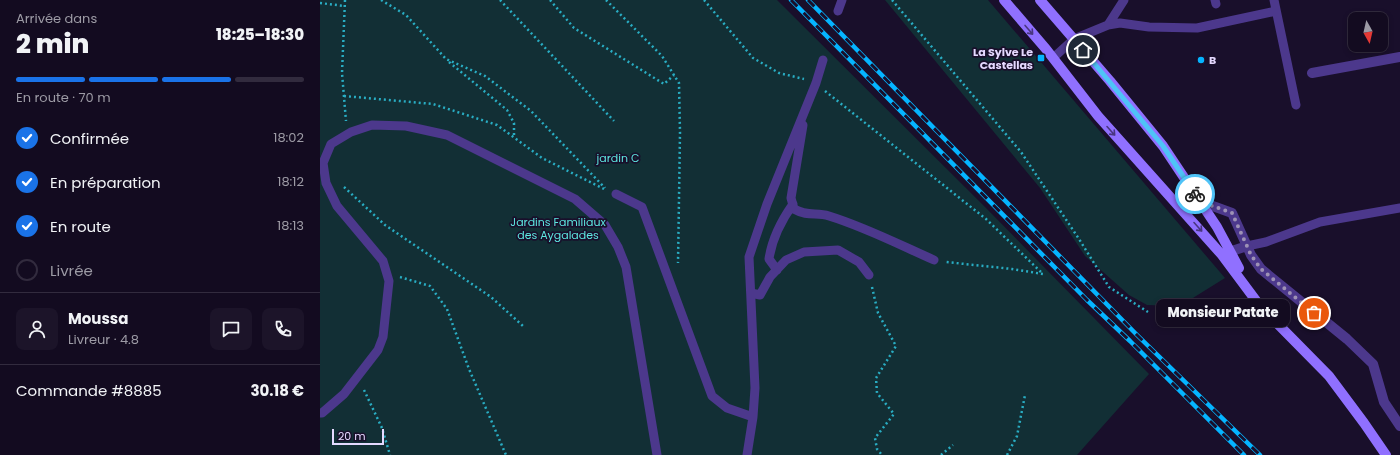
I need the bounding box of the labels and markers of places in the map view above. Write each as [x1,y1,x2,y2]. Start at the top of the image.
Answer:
pin [1066,33,1100,67]
place label: La Sylve Le Castellas [973,44,1033,73]
place label: B [1209,52,1216,68]
marker: La Sylve Le Castellas [1036,53,1046,63]
marker: B [1196,55,1206,65]
pin [1297,296,1331,330]
callout: Monsieur Patate [1156,299,1290,327]

